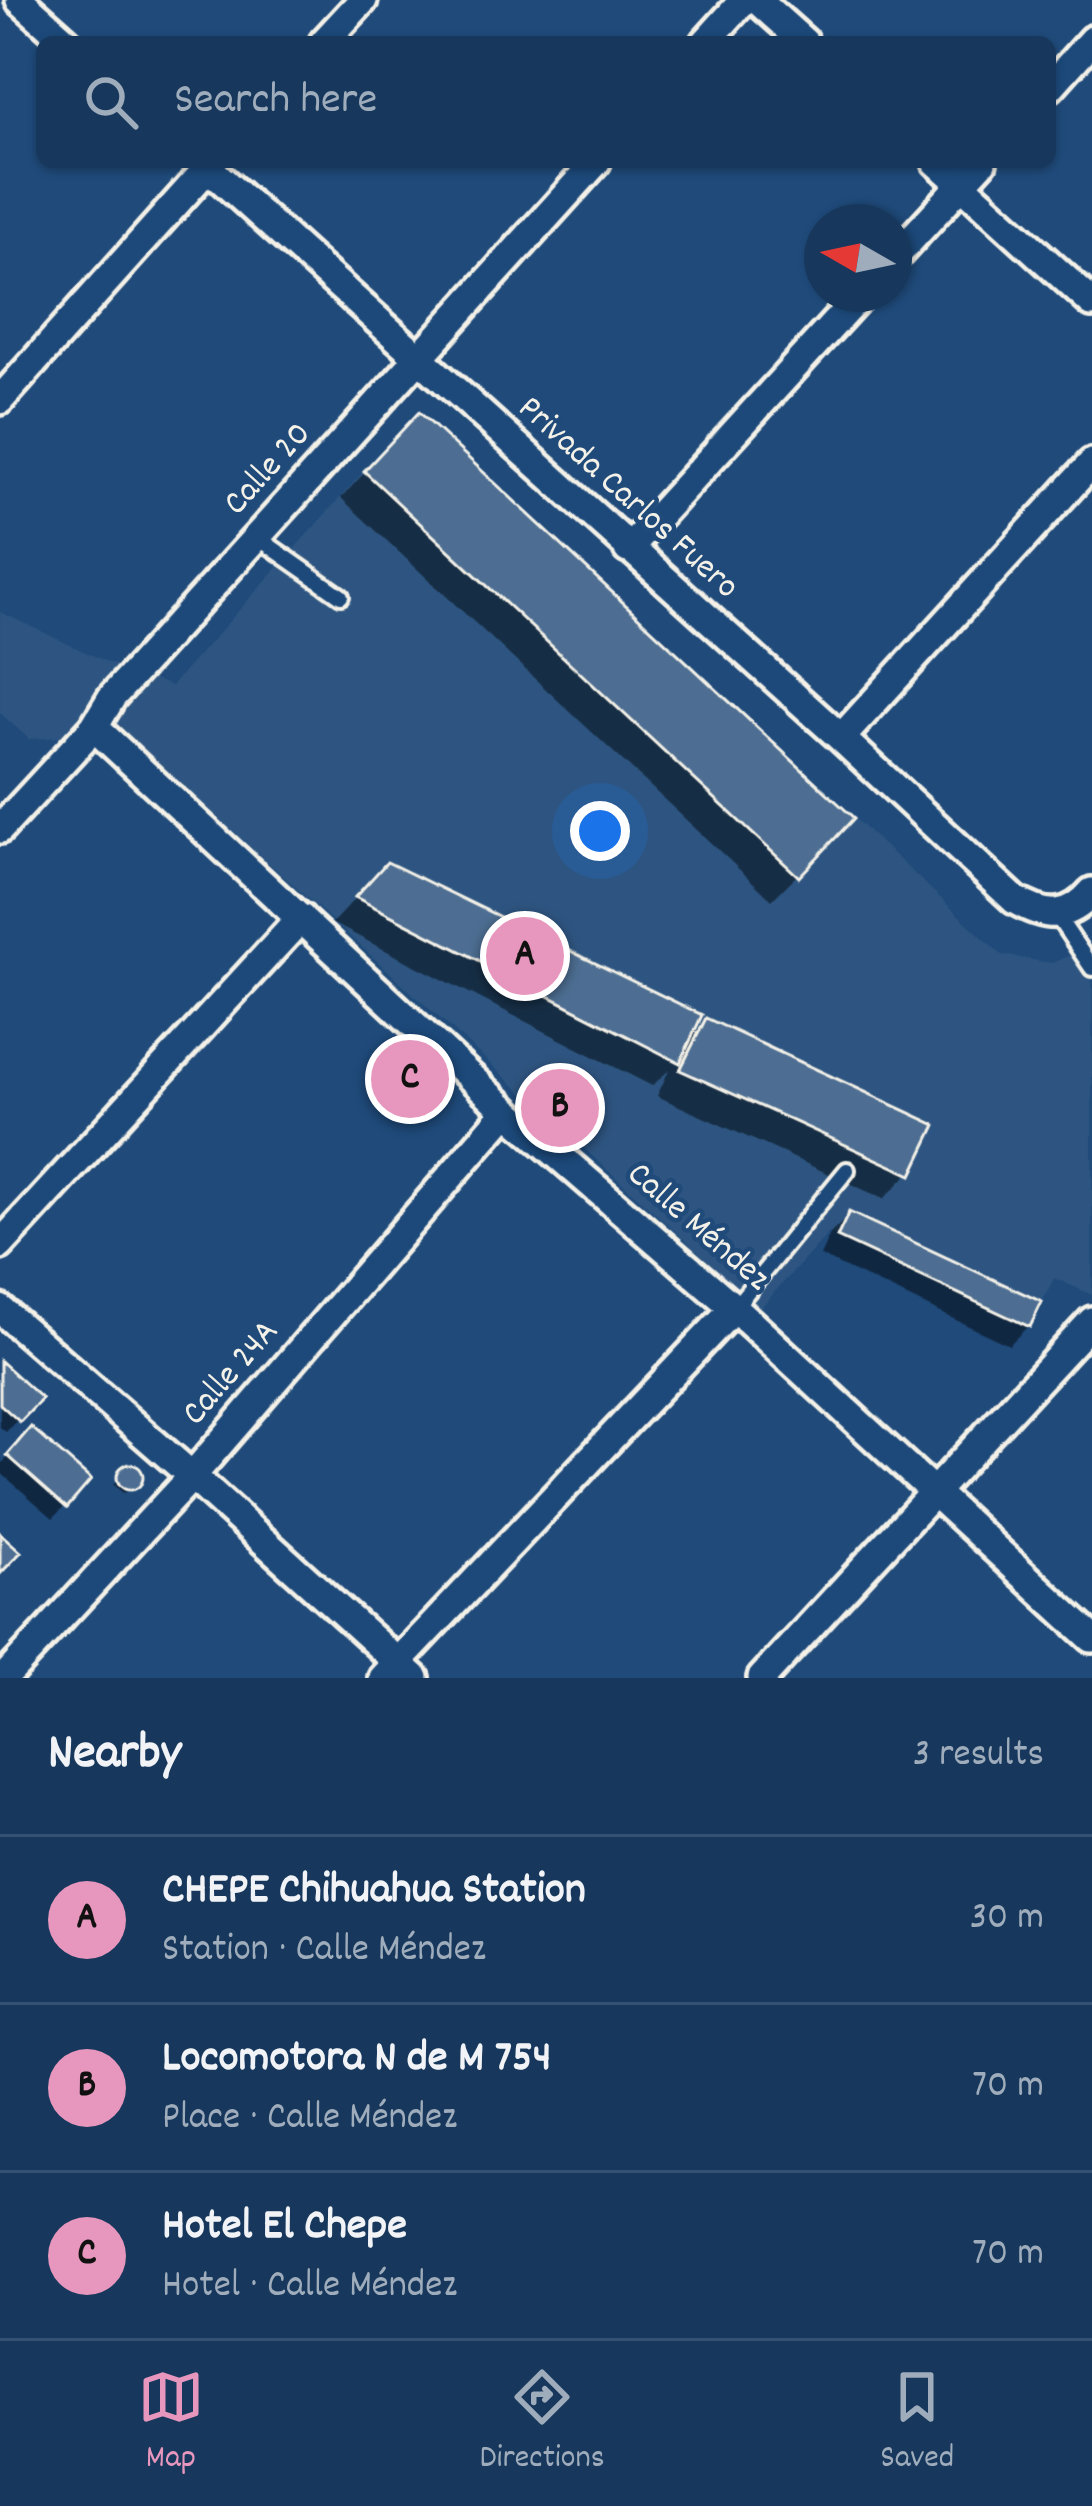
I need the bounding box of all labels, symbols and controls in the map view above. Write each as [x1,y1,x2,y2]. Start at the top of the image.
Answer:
search box [36,36,1056,168]
icon: search [78,69,144,135]
text: Search here [174,70,377,134]
north arrow [804,204,912,312]
street label: Privada Carlos Fuero [504,385,750,613]
street label: Calle 20 [212,411,326,529]
your location [570,801,630,861]
pin: A [486,911,564,1001]
pin: C [371,1034,449,1124]
pin: B [521,1063,599,1153]
street label: Calle Méndez [614,1151,781,1305]
street label: Calle 24A [171,1309,293,1439]
text: Nearby [48,1720,181,1792]
text: 3 results [913,1729,1044,1784]
text: CHEPE Chihuahua Station [162,1860,586,1924]
text: A [76,1892,98,1947]
text: 30 m [970,1892,1044,1947]
text: Station · Calle Méndez [162,1924,486,1979]
text: Locomotora N de M 754 [162,2028,551,2092]
text: B [78,2060,96,2115]
text: 70 m [972,2060,1044,2115]
text: Place · Calle Méndez [162,2092,457,2147]
text: Hotel El Chepe [162,2196,407,2260]
text: C [77,2228,97,2283]
text: 70 m [972,2228,1044,2283]
text: Hotel · Calle Méndez [162,2260,457,2315]
tab: Map [138,2364,204,2483]
tab: Directions [480,2364,605,2483]
tab: Saved [880,2364,954,2483]

